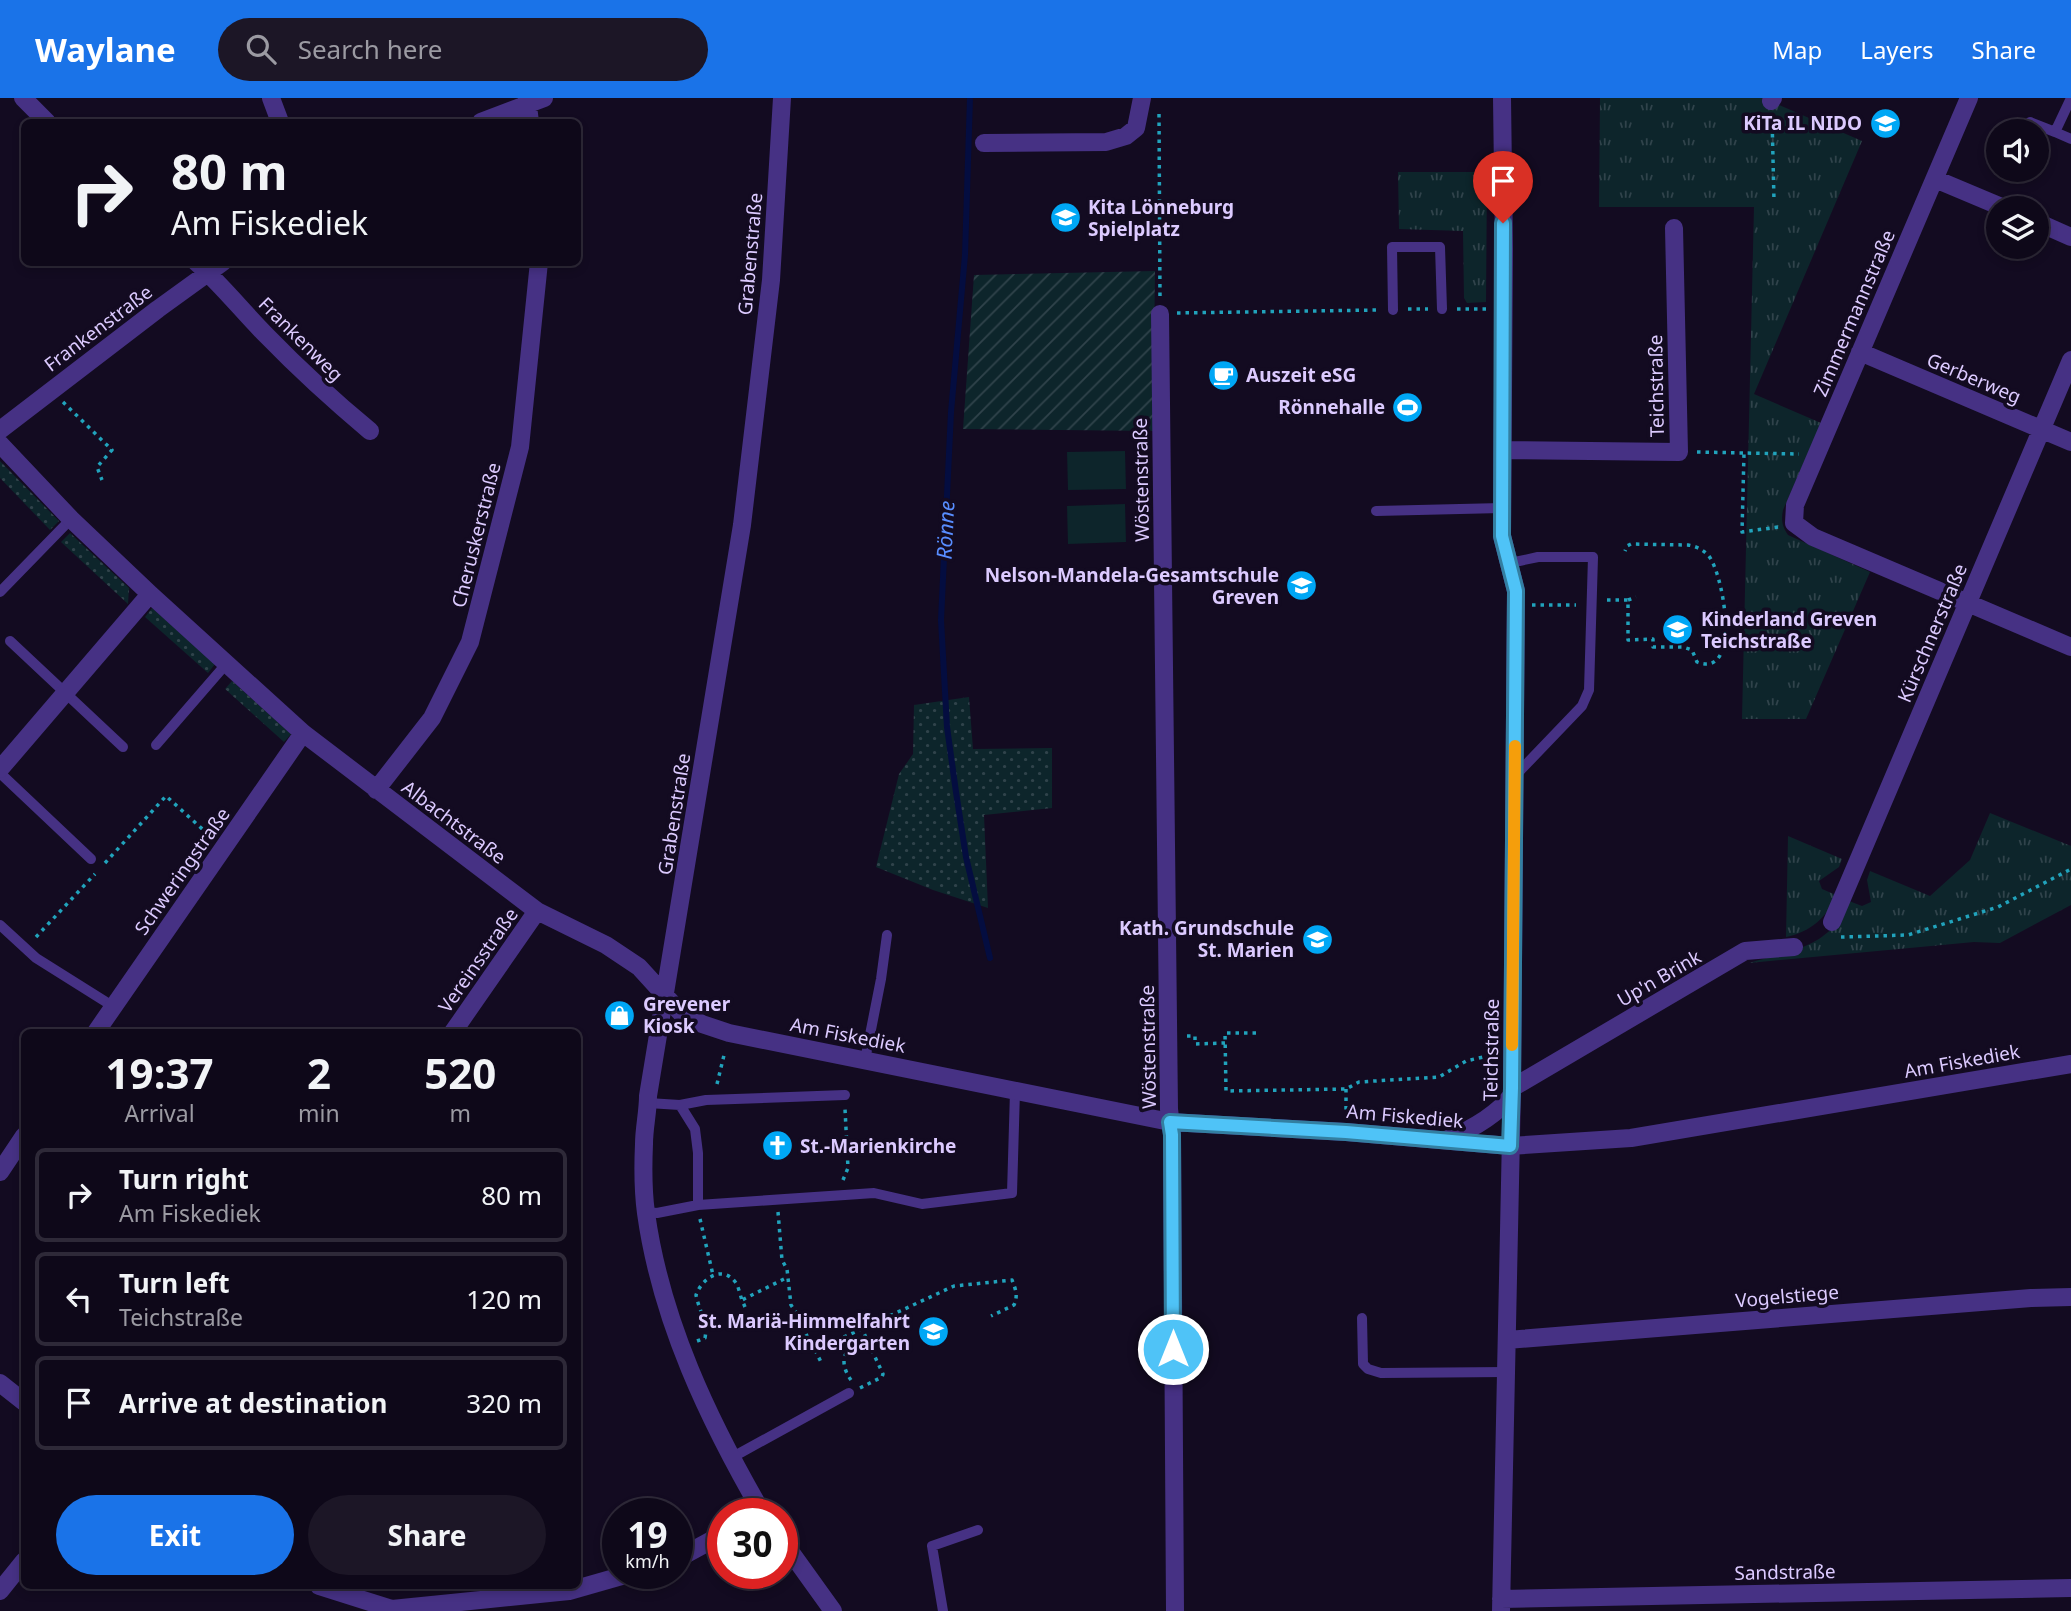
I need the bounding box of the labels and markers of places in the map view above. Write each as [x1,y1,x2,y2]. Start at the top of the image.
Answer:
school or university icon: KiTa IL NIDO [1868,106,1902,140]
place label: KiTa IL NIDO [1743,110,1862,136]
pin [1473,151,1533,223]
place label: Kita Lönneburg Spielplatz [1088,194,1234,242]
school or university icon: Kita Lönneburg Spielplatz [1048,201,1082,235]
cafe icon: Auszeit eSG [1206,358,1240,392]
place label: Auszeit eSG [1246,362,1356,388]
sports icon: Rönnehalle [1391,390,1425,424]
place label: Rönnehalle [1278,394,1385,420]
place label: Nelson-Mandela-Gesamtschule Greven [985,562,1279,610]
school or university icon: Nelson-Mandela-Gesamtschule Greven [1285,569,1319,603]
place label: Kinderland Greven Teichstraße [1701,606,1877,654]
school or university icon: Kinderland Greven Teichstraße [1661,613,1695,647]
place label: Kath. Grundschule St. Marien [1119,915,1294,963]
school or university icon: Kath. Grundschule St. Marien [1300,922,1334,956]
place label: Grevener Kiosk [643,991,731,1039]
shop icon: Grevener Kiosk [603,998,637,1032]
church icon: St.-Marienkirche [760,1129,794,1163]
place label: St.-Marienkirche [800,1133,956,1159]
place label: St. Mariä-Himmelfahrt Kindergarten [698,1308,910,1356]
school or university icon: St. Mariä-Himmelfahrt Kindergarten [916,1315,950,1349]

